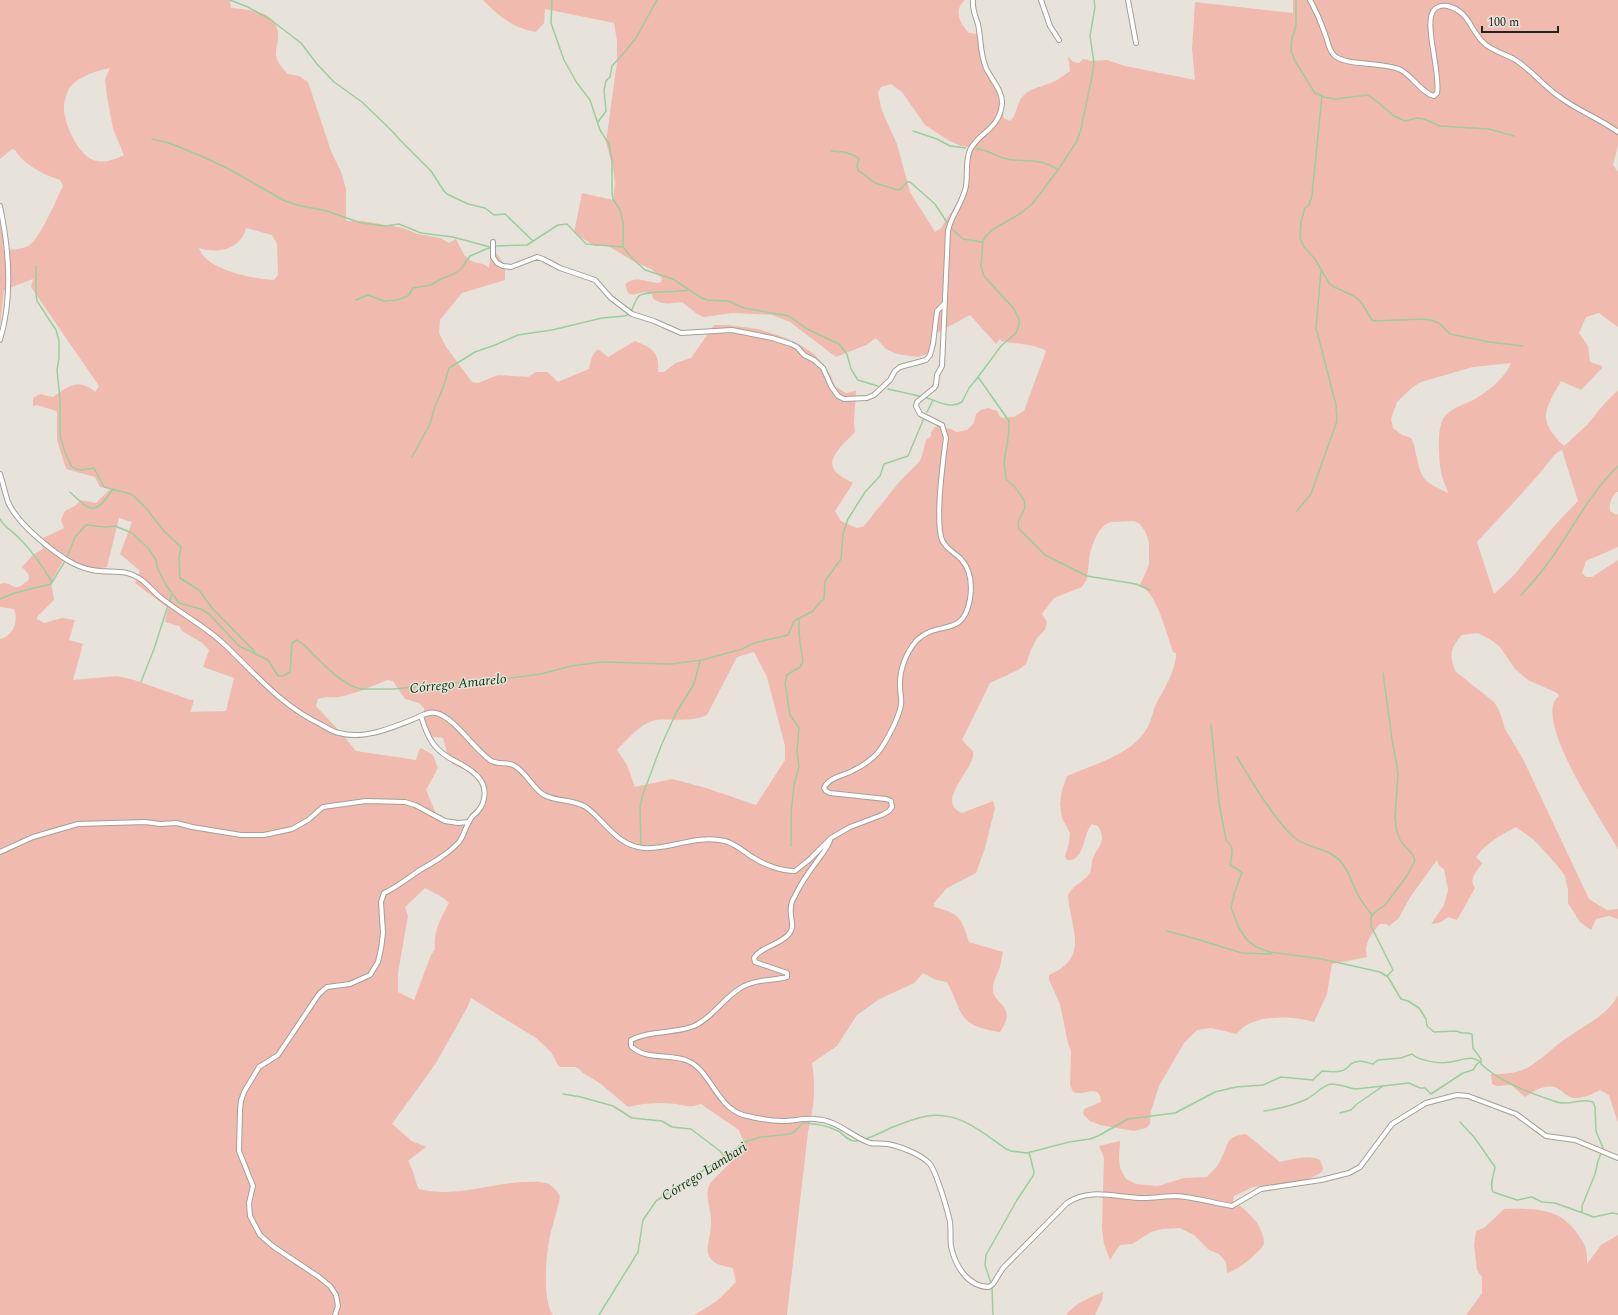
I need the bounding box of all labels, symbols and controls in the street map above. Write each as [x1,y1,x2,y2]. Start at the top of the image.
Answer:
scale bar [1482,8,1558,34]
text: 100 m [1488,13,1519,32]
water label: Córrego Amarelo [408,668,508,699]
water label: Córrego Lambari [657,1137,751,1206]

